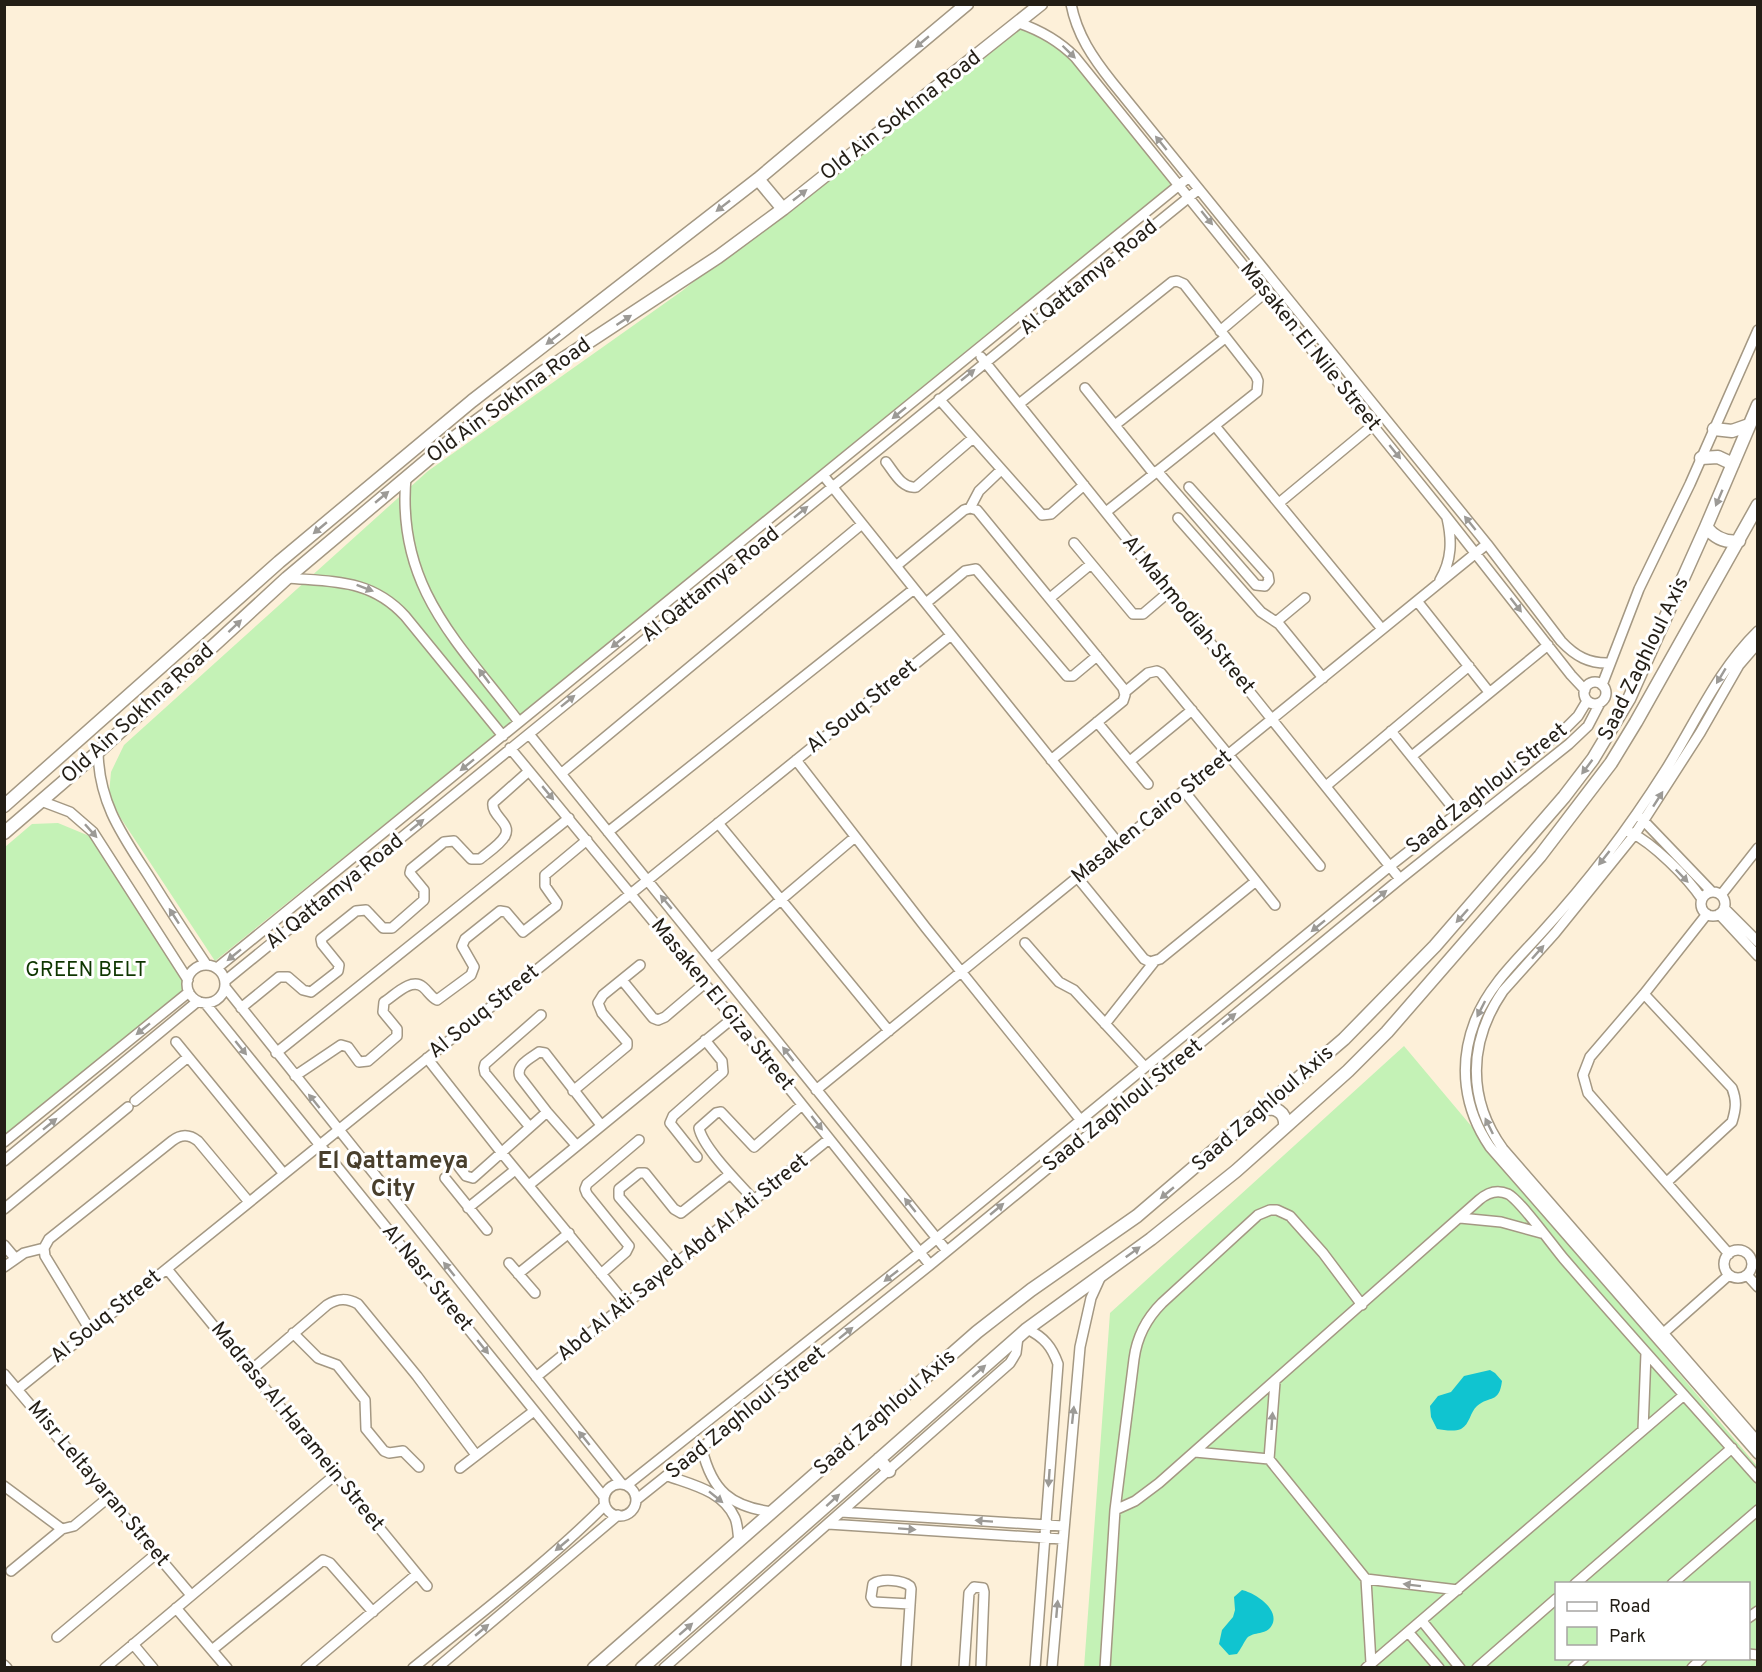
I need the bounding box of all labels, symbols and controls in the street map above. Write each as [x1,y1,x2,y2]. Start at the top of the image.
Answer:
one-way arrow [915,35,930,48]
street label: Old Ain Sokhna Road [815,45,987,187]
one-way arrow [1062,45,1077,59]
one-way arrow [1156,136,1168,151]
one-way arrow [792,189,808,202]
one-way arrow [715,200,731,213]
one-way arrow [1200,210,1213,225]
street label: Al Qattamya Road [1014,214,1164,342]
street label: Masaken El Nile Street [1234,257,1386,437]
one-way arrow [615,314,631,326]
street label: Old Ain Sokhna Road [421,332,597,470]
one-way arrow [545,332,560,344]
one-way arrow [960,369,976,382]
one-way arrow [892,406,907,419]
one-way arrow [1388,444,1401,460]
one-way arrow [1714,489,1724,507]
one-way arrow [374,491,390,504]
one-way arrow [793,506,808,519]
one-way arrow [1464,515,1477,530]
one-way arrow [313,521,328,534]
street label: Al Qattamya Road [636,521,786,649]
street label: Al Mahmodiah Street [1116,530,1260,700]
street label: Saad Zaghloul Axis [1593,572,1695,746]
one-way arrow [357,584,375,594]
one-way arrow [1510,597,1522,612]
one-way arrow [228,619,243,633]
one-way arrow [610,636,626,649]
street label: Old Ain Sokhna Road [56,638,220,790]
street label: Al Souq Street [801,654,923,760]
one-way arrow [477,668,490,684]
one-way arrow [1715,668,1726,684]
one-way arrow [560,695,576,708]
street label: Saad Zaghloul Street [1401,717,1573,861]
street label: Masaken Cairo Street [1066,744,1238,890]
one-way arrow [1581,758,1593,774]
one-way arrow [459,759,475,772]
one-way arrow [541,785,554,800]
one-way arrow [1653,791,1664,807]
one-way arrow [409,818,425,831]
one-way arrow [84,823,98,838]
street label: Al Qattamya Road [260,828,410,956]
one-way arrow [1598,850,1610,865]
one-way arrow [1674,868,1688,882]
one-way arrow [1372,889,1388,902]
one-way arrow [659,894,672,910]
one-way arrow [168,907,179,924]
one-way arrow [1456,908,1469,923]
street label: Masaken El Giza Street [644,913,800,1097]
one-way arrow [1310,919,1325,931]
one-way arrow [1531,945,1544,960]
one-way arrow [226,948,242,961]
park label: GREEN BELT [25,957,147,984]
street label: Al Souq Street [423,959,545,1065]
one-way arrow [1476,1000,1486,1017]
one-way arrow [1221,1013,1236,1026]
one-way arrow [136,1022,151,1034]
street label: Saad Zaghloul Street [1038,1033,1208,1179]
street label: Saad Zaghloul Axis [1186,1040,1340,1178]
one-way arrow [235,1041,247,1056]
one-way arrow [781,1046,794,1062]
one-way arrow [309,1093,321,1108]
one-way arrow [811,1116,823,1131]
one-way arrow [1484,1117,1494,1134]
one-way arrow [42,1118,57,1131]
district label: El Qattameya City [318,1147,468,1205]
street label: Abd Al Ati Sayed Abd Al Ati Street [552,1148,814,1368]
one-way arrow [1159,1186,1175,1199]
one-way arrow [905,1198,917,1213]
one-way arrow [989,1203,1005,1216]
street label: Al Nasr Street [375,1219,479,1337]
one-way arrow [1126,1247,1141,1259]
one-way arrow [443,1261,456,1277]
street label: Al Souq Street [45,1264,167,1370]
one-way arrow [883,1269,899,1282]
street label: Madrasa Al Haramein Street [204,1317,390,1537]
one-way arrow [838,1326,854,1339]
one-way arrow [476,1339,489,1355]
street label: Saad Zaghloul Street [661,1340,831,1486]
street label: Saad Zaghloul Axis [808,1344,962,1482]
one-way arrow [971,1365,986,1378]
street label: Misr Leltayaran Street [21,1396,175,1572]
one-way arrow [1069,1405,1078,1424]
one-way arrow [1267,1411,1277,1430]
one-way arrow [578,1430,591,1446]
one-way arrow [1044,1469,1054,1488]
one-way arrow [708,1491,724,1504]
one-way arrow [825,1494,840,1507]
one-way arrow [974,1517,993,1526]
one-way arrow [898,1524,917,1533]
one-way arrow [554,1538,570,1551]
one-way arrow [1402,1580,1421,1589]
legend [1555,1582,1750,1660]
text: Road [1609,1596,1651,1619]
one-way arrow [1052,1600,1061,1619]
one-way arrow [678,1623,693,1636]
one-way arrow [474,1624,489,1637]
text: Park [1609,1626,1646,1649]

